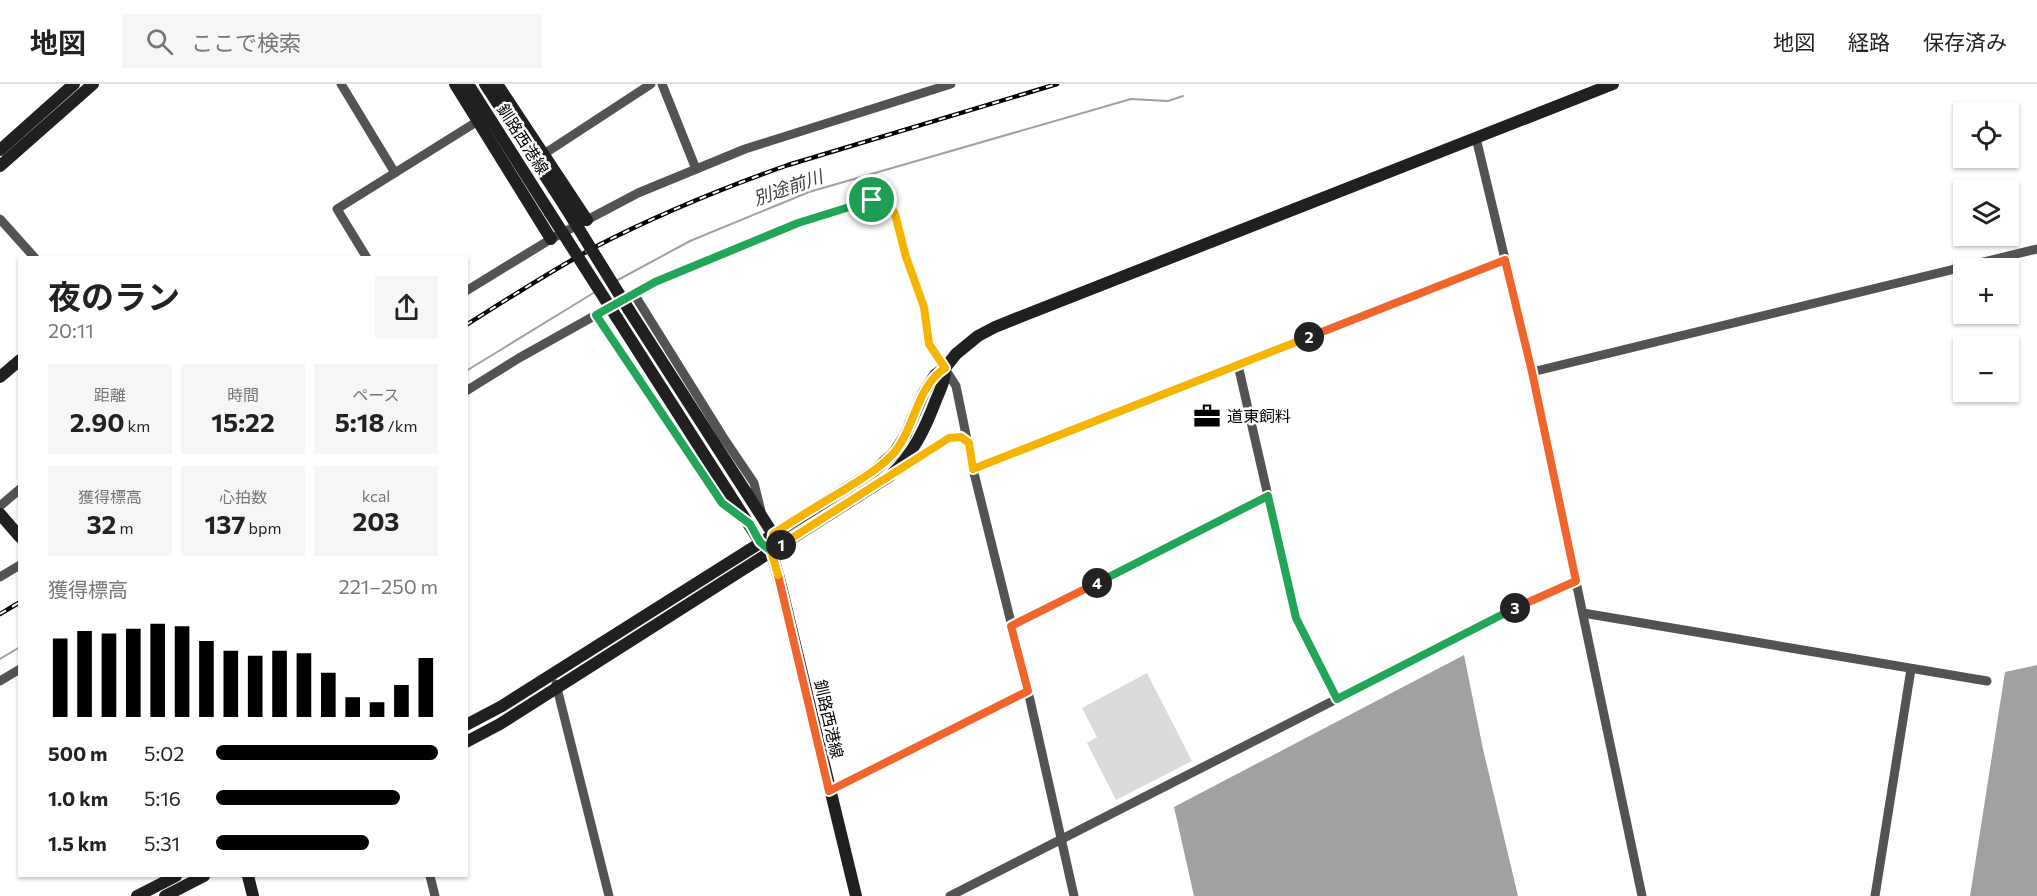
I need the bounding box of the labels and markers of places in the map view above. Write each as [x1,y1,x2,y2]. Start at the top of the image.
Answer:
pin [846,174,897,225]
pin: 2 [1294,322,1324,352]
office icon: 道東飼料 [1192,401,1222,431]
place label: 道東飼料 [1227,406,1291,425]
pin: 1 [766,530,796,560]
pin: 4 [1082,568,1112,598]
pin: 3 [1500,593,1530,623]

